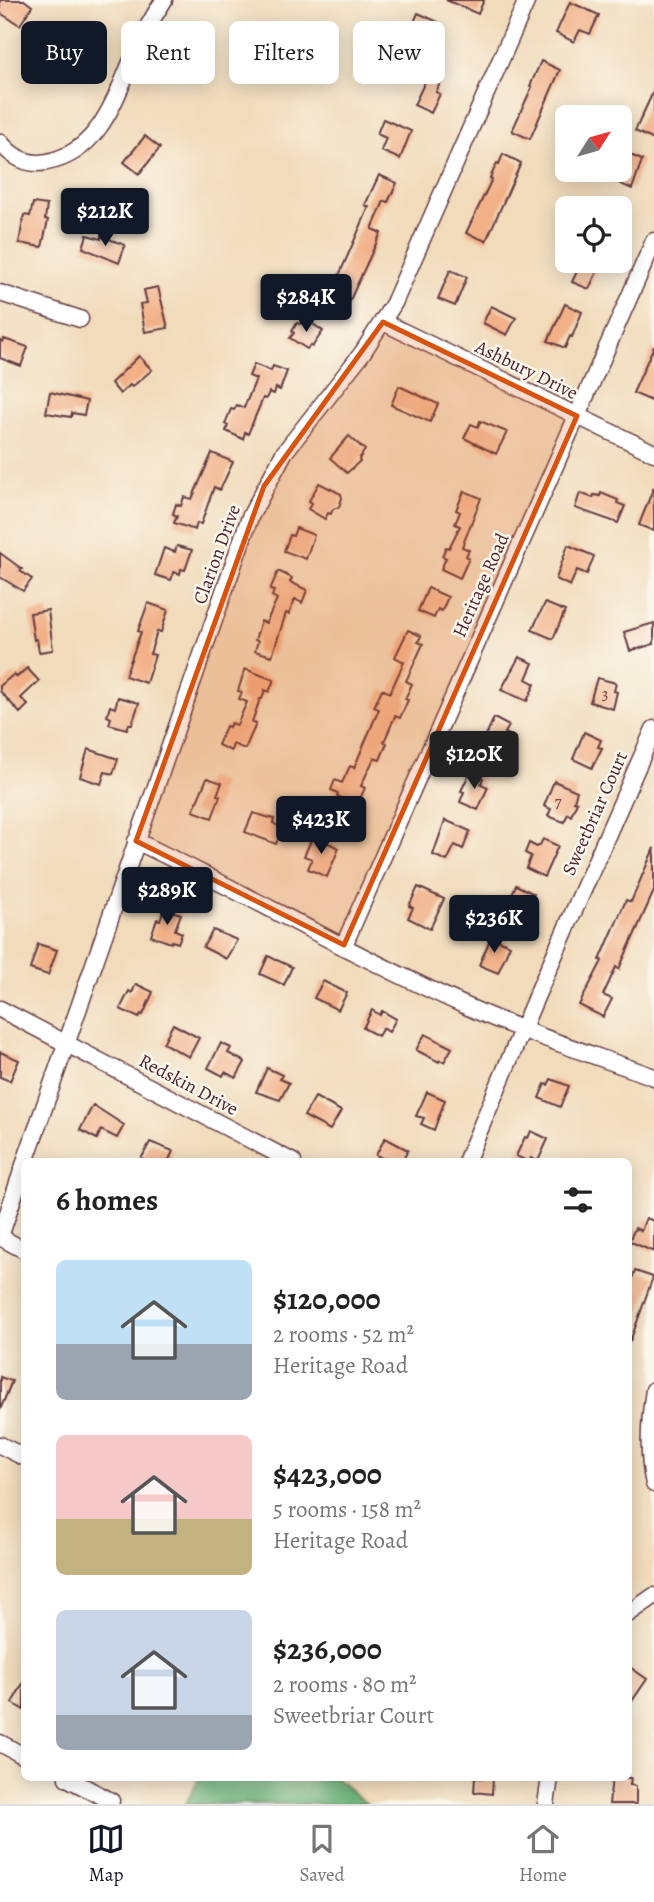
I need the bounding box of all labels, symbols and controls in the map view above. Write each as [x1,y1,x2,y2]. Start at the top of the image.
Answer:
chip: Buy [21,21,107,84]
chip: Rent [121,21,215,84]
chip: Filters [229,21,339,84]
chip: New [353,21,445,84]
north arrow [555,105,632,182]
map controls [555,105,632,273]
pin: $212K [56,188,154,248]
text: $212K [77,195,133,226]
button: locate [555,196,632,273]
pin: $284K [257,274,355,334]
text: $284K [277,281,335,312]
street label: Ashbury Drive [470,333,582,406]
street label: Clarion Drive [187,501,247,608]
street label: Heritage Road [446,528,516,642]
house number: 3 [602,683,608,705]
pin: $120K [425,732,523,791]
text: $120K [446,738,502,769]
street label: Sweetbriar Court [556,747,634,879]
house number: 7 [555,791,562,813]
pin: $423K [272,796,370,856]
text: $423K [292,803,350,834]
pin: $289K [118,867,216,927]
text: $289K [138,874,196,905]
pin: $236K [445,895,543,955]
text: $236K [465,902,523,933]
street label: Redskin Drive [134,1048,243,1122]
text: 6 homes [56,1180,158,1220]
icon: filters [559,1181,597,1219]
text: $120,000 [273,1279,381,1319]
icon: home [112,1288,196,1372]
text: 2 rooms · 52 m² [273,1319,414,1350]
text: Heritage Road [273,1350,408,1381]
text: $423,000 [273,1454,382,1494]
icon: home [112,1463,196,1547]
text: 5 rooms · 158 m² [273,1494,421,1525]
text: Heritage Road [273,1525,408,1556]
text: $236,000 [273,1629,382,1669]
icon: home [112,1638,196,1722]
text: 2 rooms · 80 m² [273,1669,417,1700]
text: Sweetbriar Court [273,1700,434,1731]
tab: Map [87,1820,125,1888]
tab: Saved [300,1820,345,1888]
tab: Home [519,1820,567,1888]

